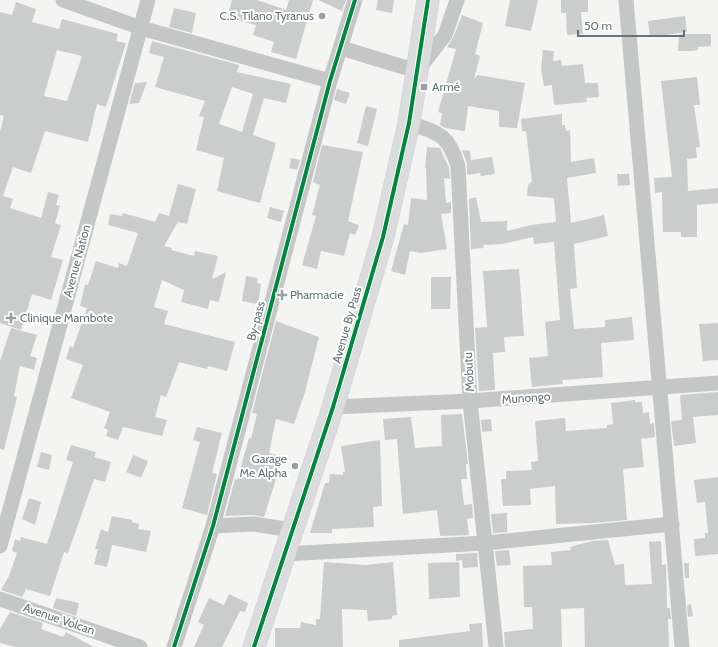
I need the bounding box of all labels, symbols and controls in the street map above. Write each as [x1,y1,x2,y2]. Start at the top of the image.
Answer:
place label: C.S. Tilano Tyranus [220,8,314,23]
marker: C.S. Tilano Tyranus [317,11,327,21]
scale bar [578,12,684,38]
text: 50 m [584,18,612,33]
place label: Armé [432,79,460,94]
marker: Armé [419,82,429,92]
street label: Avenue Nation [60,223,93,299]
street label: Avenue By Pass [328,285,365,365]
place label: Pharmacie [290,287,343,302]
marker: Pharmacie [277,290,287,300]
street label: By-pass [243,299,268,342]
place label: Clinique Mambote [20,310,113,325]
marker: Clinique Mambote [5,312,17,324]
street label: Mobutu [460,352,477,392]
street label: Munongo [501,388,551,407]
place label: Garage Me Alpha [239,451,287,480]
marker: Garage Me Alpha [290,461,300,471]
street label: Avenue Volcan [21,599,97,638]

